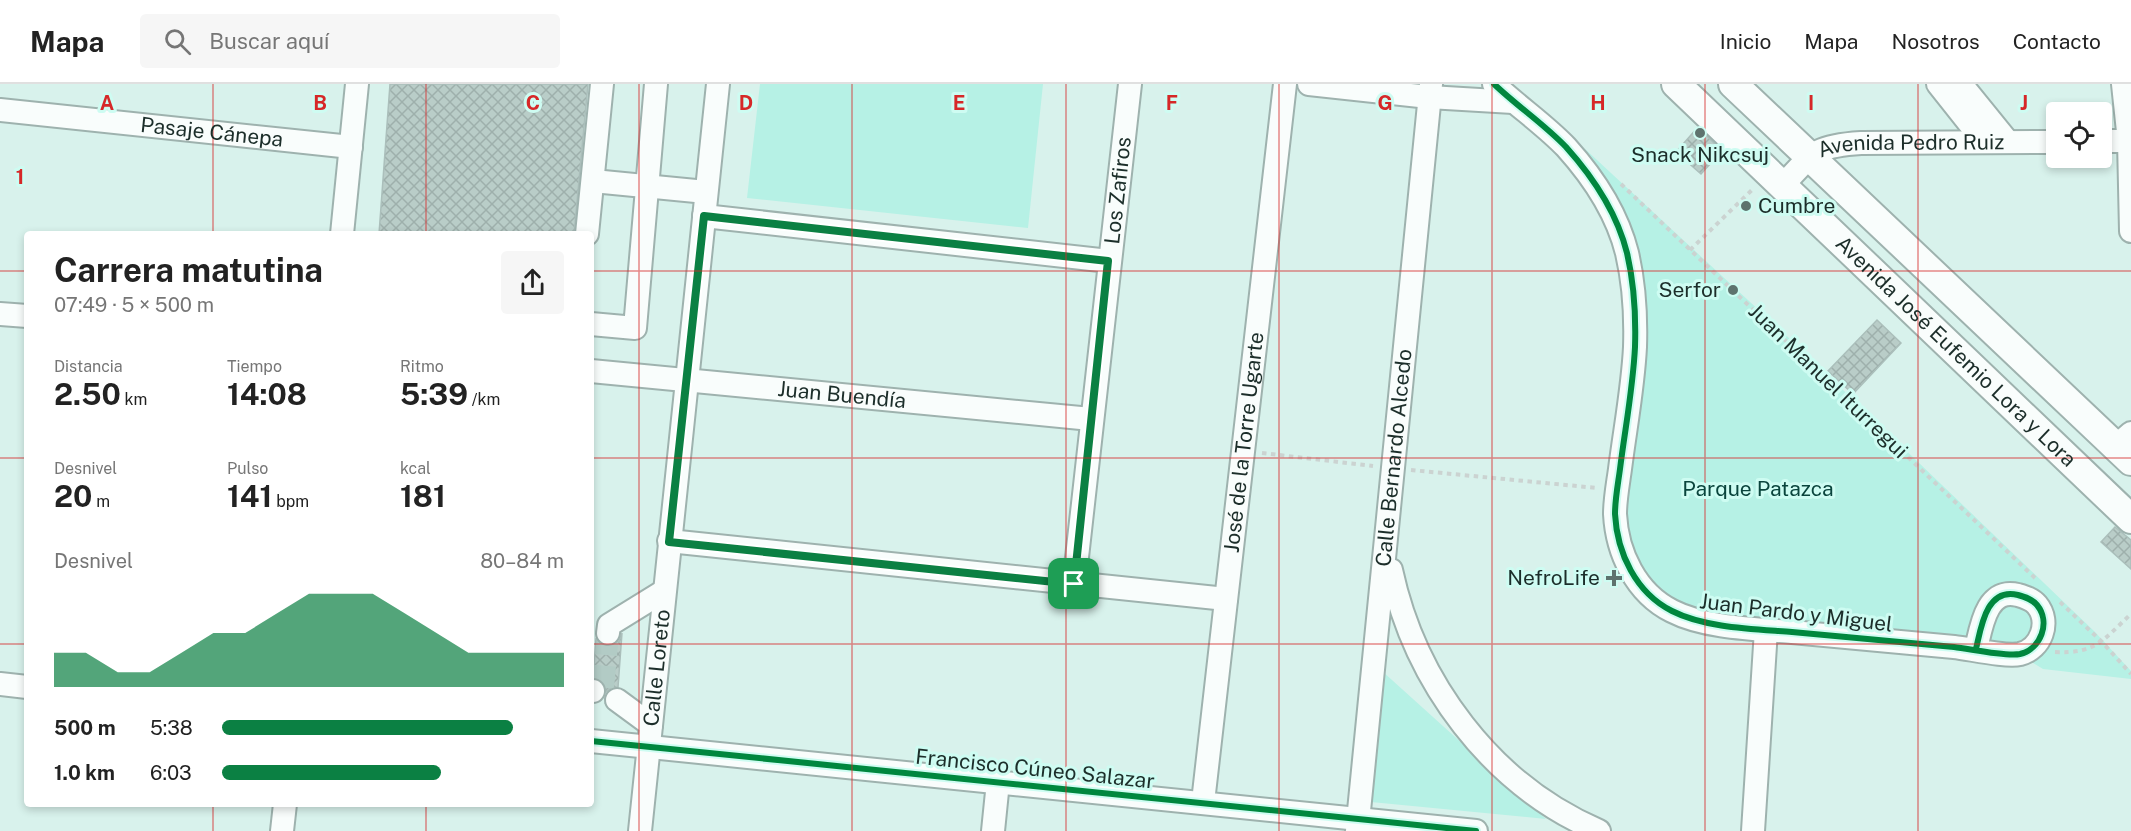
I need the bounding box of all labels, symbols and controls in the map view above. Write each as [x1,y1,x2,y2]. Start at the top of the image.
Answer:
search box [140,14,560,68]
text: Mapa [30,25,104,58]
icon: search [161,25,194,58]
text: Buscar aquí [209,28,329,54]
text: Inicio [1720,29,1771,54]
text: Mapa [1804,29,1858,54]
text: Nosotros [1891,29,1980,54]
text: Contacto [2013,29,2101,54]
text: A [100,91,114,115]
text: B [313,91,327,115]
text: C [526,91,540,115]
text: D [739,91,753,115]
text: E [953,91,965,115]
text: F [1166,91,1178,115]
text: G [1377,91,1393,115]
text: H [1590,91,1606,115]
text: I [1808,91,1814,115]
text: J [2020,91,2028,115]
map controls [2046,102,2112,168]
button: locate [2046,102,2112,168]
street label: Pasaje Cánepa [139,112,284,152]
marker: Snack Nikcsuj [1693,126,1707,140]
street label: Avenida Pedro Ruiz [1814,129,2004,162]
street label: Los Zafiros [1099,135,1136,245]
place label: Snack Nikcsuj [1631,142,1769,167]
text: 1 [16,165,24,189]
place label: Cumbre [1758,193,1835,218]
marker: Cumbre [1739,199,1753,213]
street label: Avenida José Eufemio Lora y Lora [1831,230,2081,472]
text: Carrera matutina [54,251,323,289]
button: share [501,251,564,314]
place label: Serfor [1658,277,1721,302]
marker: Serfor [1726,283,1740,297]
text: 07:49 · 5 × 500 m [54,293,214,317]
street label: Juan Manuel Iturregui [1744,298,1913,463]
street label: José de la Torre Ugarte [1219,331,1269,554]
street label: Calle Bernardo Alcedo [1370,348,1417,568]
text: Distancia [54,357,123,376]
text: Tiempo [227,357,282,376]
text: Ritmo [400,357,444,376]
text: 2.50 [54,376,121,412]
text: 14:08 [227,376,307,412]
text: 5:39 [400,376,468,412]
street label: Juan Buendía [777,376,907,413]
text: km [121,390,147,409]
text: /km [468,390,500,409]
text: Desnivel [54,459,117,478]
text: Pulso [227,459,268,478]
text: kcal [400,459,431,478]
park label: Parque Patazca [1682,476,1834,501]
text: 20 [54,478,92,514]
text: 141 [227,478,272,514]
text: 181 [400,478,446,514]
text: m [92,492,110,511]
text: bpm [272,492,309,511]
text: Desnivel [54,549,133,573]
text: 80–84 m [480,549,564,573]
pin [1048,558,1099,609]
place label: NefroLife [1507,565,1600,590]
icon: arrive [1057,567,1090,600]
marker: NefroLife [1605,569,1623,587]
street label: Juan Pardo y Miguel [1698,588,1894,637]
street label: Calle Loreto [638,608,675,728]
text: 500 m [54,716,116,740]
text: 5:38 [150,716,193,740]
street label: Francisco Cúneo Salazar [914,744,1156,794]
text: 1.0 km [54,761,115,785]
text: 6:03 [150,761,192,785]

